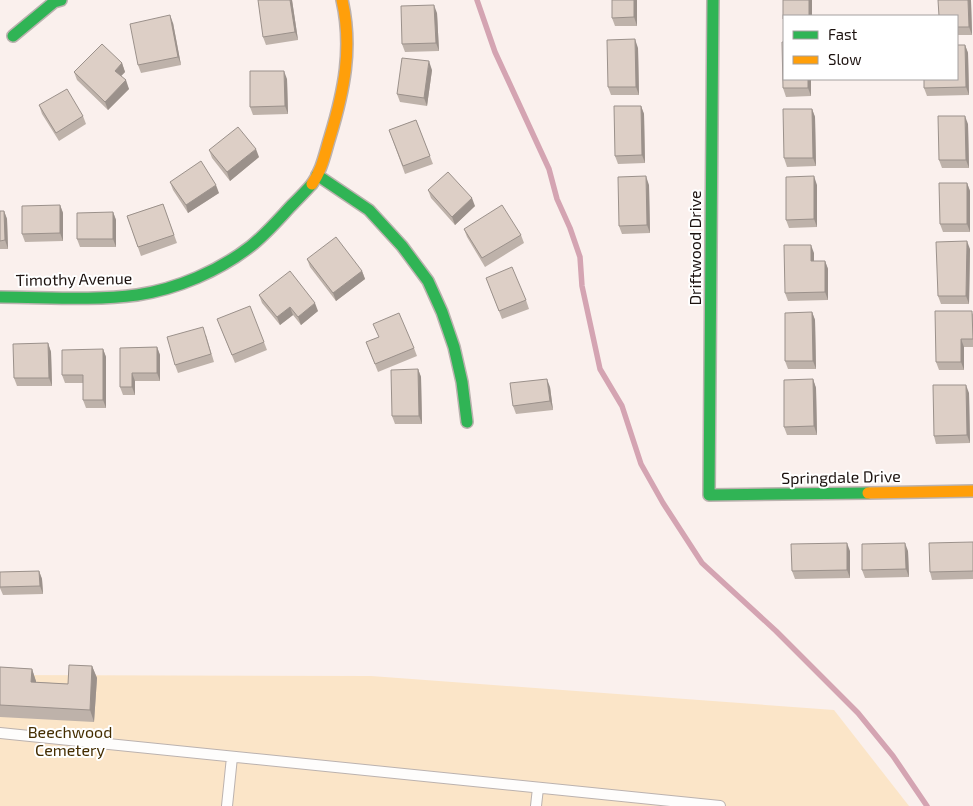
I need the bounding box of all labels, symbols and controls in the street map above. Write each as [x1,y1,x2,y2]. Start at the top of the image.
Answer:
legend [783,15,958,80]
text: Fast [828,25,858,43]
text: Slow [828,50,862,68]
street label: Driftwood Drive [685,190,704,306]
street label: Timothy Avenue [16,268,132,289]
street label: Springdale Drive [781,466,901,487]
park label: Beechwood Cemetery [28,722,112,759]

